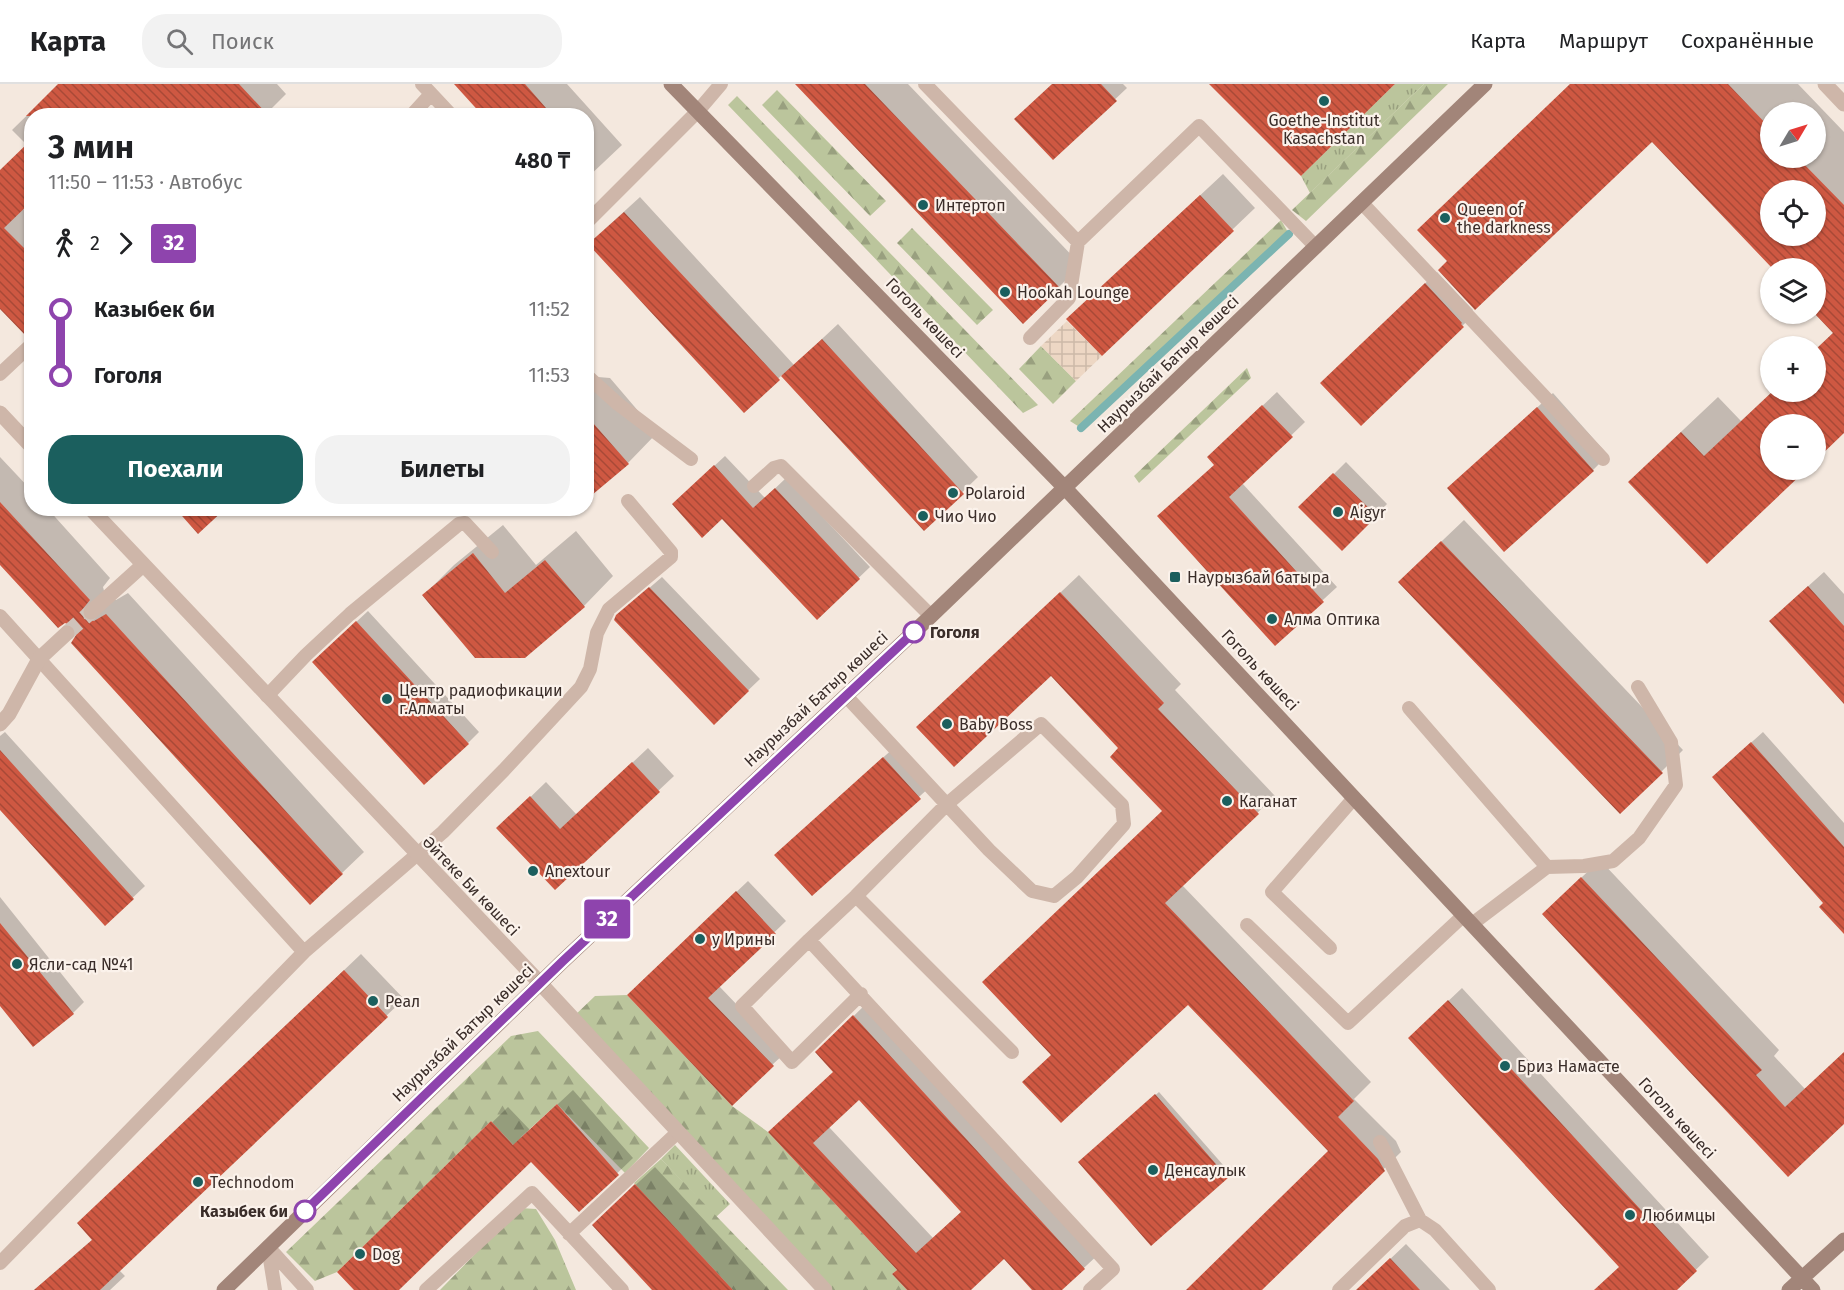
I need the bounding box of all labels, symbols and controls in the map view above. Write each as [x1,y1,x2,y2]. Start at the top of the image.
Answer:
search box [142,14,562,68]
text: Карта [30,25,106,58]
icon: search [163,25,196,58]
text: Поиск [211,28,274,55]
text: Карта [1470,28,1526,54]
text: Маршрут [1559,28,1648,54]
text: Сохранённые [1681,28,1814,54]
marker: Goethe-Institut Kasachstan [1317,94,1331,108]
north arrow [1760,102,1826,168]
map controls [1760,102,1826,480]
place label: Goethe-Institut Kasachstan [1268,111,1380,148]
text: 3 мин [48,127,134,167]
text: 480 ₸ [515,147,570,174]
text: 11:50 – 11:53 · Автобус [48,170,243,194]
button: locate [1760,180,1826,246]
place label: Интертоп [935,196,1006,215]
marker: Интертоп [916,198,930,212]
place label: Queen of the darkness [1457,200,1551,237]
marker: Queen of the darkness [1438,211,1452,225]
icon: walk [48,227,81,260]
icon: forward [109,227,142,260]
text: 32 [163,230,184,256]
text: 2 [90,231,100,255]
button: layers [1760,258,1826,324]
street label: Гоголь көшесі [882,274,968,362]
place label: Hookah Lounge [1017,283,1129,302]
marker: Hookah Lounge [998,285,1012,299]
street label: Наурызбай Батыр көшесі [1093,291,1243,437]
text: Казыбек би [94,296,215,323]
text: 11:52 [528,297,570,321]
button: + [1760,336,1826,402]
text: Гоголя [94,362,162,389]
text: 11:53 [528,363,570,387]
button: − [1760,414,1826,480]
button: Поехали [48,435,303,504]
button: Билеты [315,435,570,504]
place label: Polaroid [965,484,1026,503]
marker: Polaroid [946,486,960,500]
place label: Aigyr [1350,503,1387,522]
marker: Aigyr [1331,505,1345,519]
place label: Чио Чио [935,507,997,526]
marker: Чио Чио [916,509,930,523]
place label: Наурызбай батыра [1187,568,1330,587]
marker: Наурызбай батыра [1168,570,1182,584]
place label: Алма Оптика [1284,610,1380,629]
marker: Алма Оптика [1265,612,1279,626]
marker: Гоголя [903,621,925,643]
place label: Гоголя [930,623,980,642]
street label: Гоголь көшесі [1217,625,1303,715]
street label: Наурызбай Батыр көшесі [740,627,892,771]
place label: Центр радиофикации г.Алматы [399,681,563,718]
marker: Центр радиофикации г.Алматы [380,692,394,706]
place label: Baby Boss [959,715,1033,734]
marker: Baby Boss [940,717,954,731]
place label: Каганат [1239,792,1298,811]
marker: Каганат [1220,794,1234,808]
street label: Әйтеке Би көшесі [419,832,523,940]
place label: Anextour [545,862,611,881]
marker: Anextour [526,864,540,878]
line badge: 32 [580,900,634,938]
text: 32 [596,906,618,932]
place label: у Ирины [712,930,775,949]
marker: у Ирины [693,932,707,946]
place label: Ясли-сад №41 [29,955,133,974]
marker: Ясли-сад №41 [10,957,24,971]
street label: Наурызбай Батыр көшесі [388,960,538,1106]
place label: Реал [385,992,420,1011]
marker: Реал [366,994,380,1008]
place label: Бриз Намасте [1517,1057,1620,1076]
marker: Бриз Намасте [1498,1059,1512,1073]
street label: Гоголь көшесі [1634,1073,1720,1163]
place label: Денсаулык [1164,1161,1247,1180]
marker: Денсаулык [1146,1163,1160,1177]
place label: Technodom [210,1173,294,1192]
marker: Technodom [191,1175,205,1189]
marker: Казыбек би [294,1200,316,1222]
place label: Казыбек би [200,1202,288,1221]
place label: Любимцы [1642,1206,1716,1225]
marker: Любимцы [1623,1208,1637,1222]
place label: Dog [372,1245,401,1264]
marker: Dog [353,1247,367,1261]

